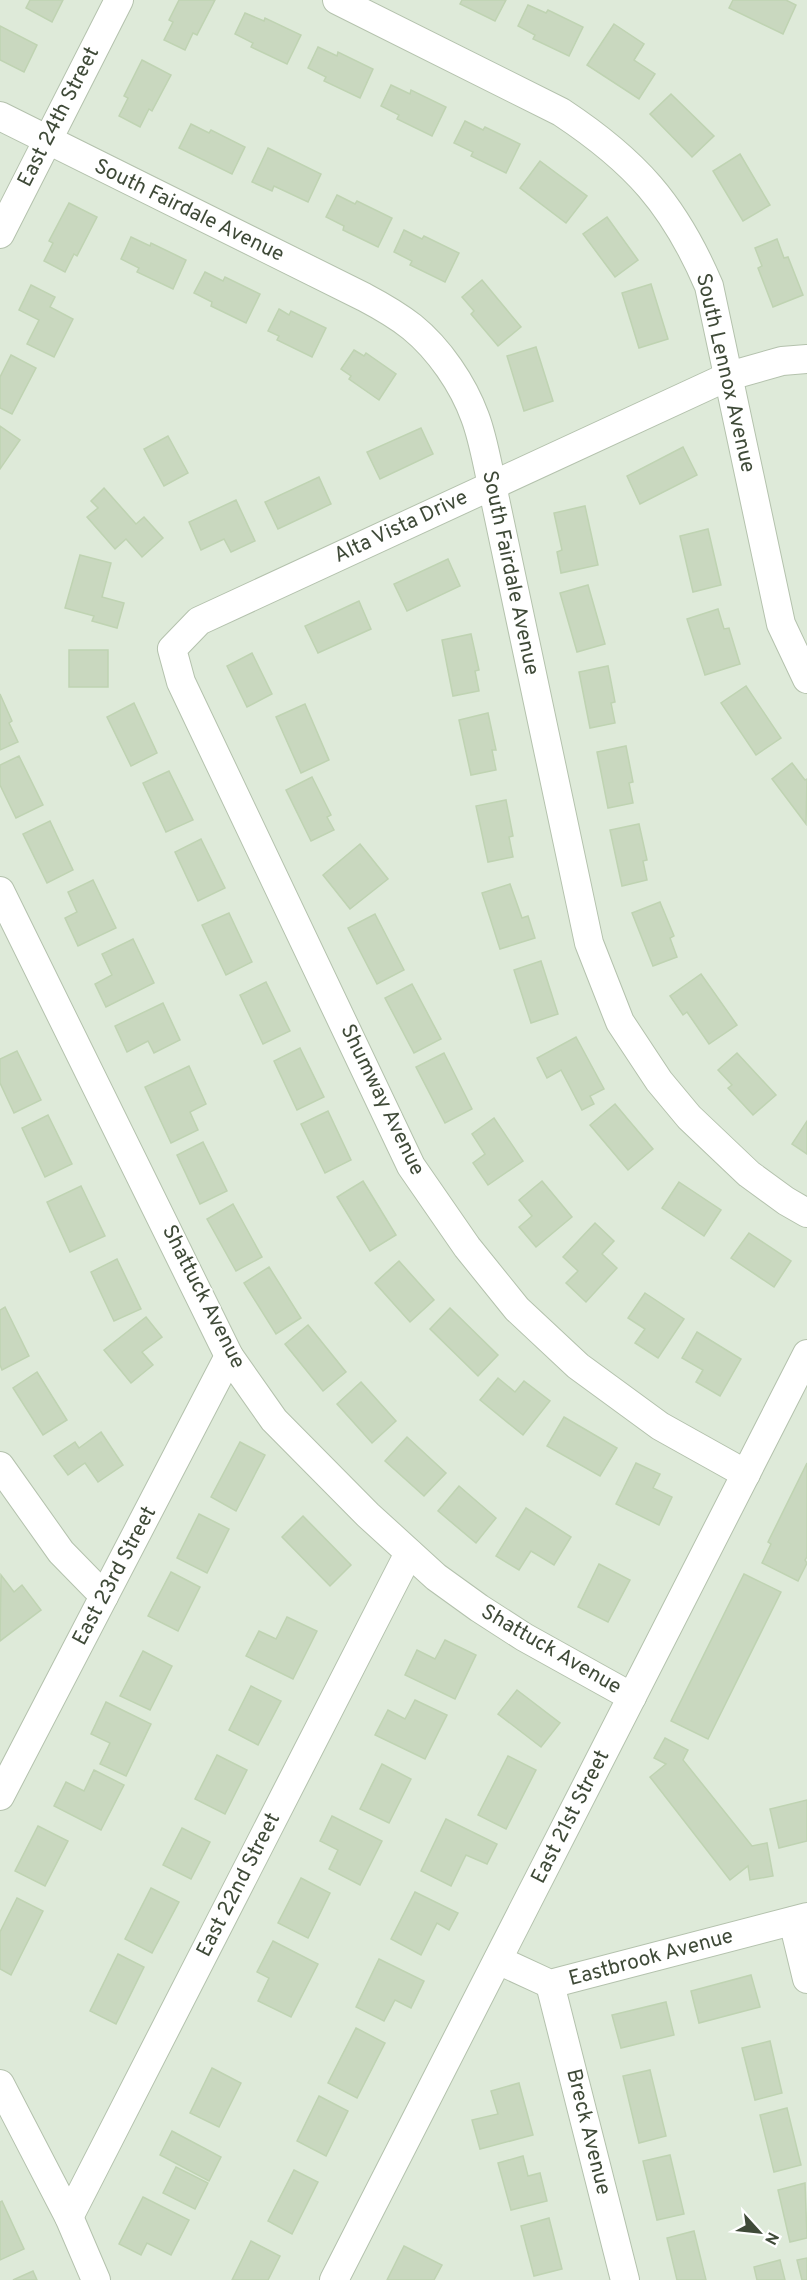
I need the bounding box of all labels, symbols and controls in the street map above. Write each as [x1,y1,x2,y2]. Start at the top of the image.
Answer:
street label: East 24th Street [12,42,106,192]
street label: South Fairdale Avenue [90,153,288,269]
street label: South Lennox Avenue [689,271,761,475]
street label: South Fairdale Avenue [475,468,545,678]
street label: Alta Vista Drive [330,484,472,570]
street label: Shumway Avenue [334,1020,430,1180]
street label: Shattuck Avenue [155,1221,251,1373]
street label: East 23rd Street [67,1502,163,1650]
street label: Shattuck Avenue [476,1599,626,1701]
street label: East 21st Street [526,1746,616,1888]
street label: East 22nd Street [191,1808,287,1962]
street label: Eastbrook Avenue [566,1923,736,1993]
street label: Breck Avenue [559,2066,617,2198]
north arrow [729,2202,789,2262]
text: N [759,2228,782,2248]

